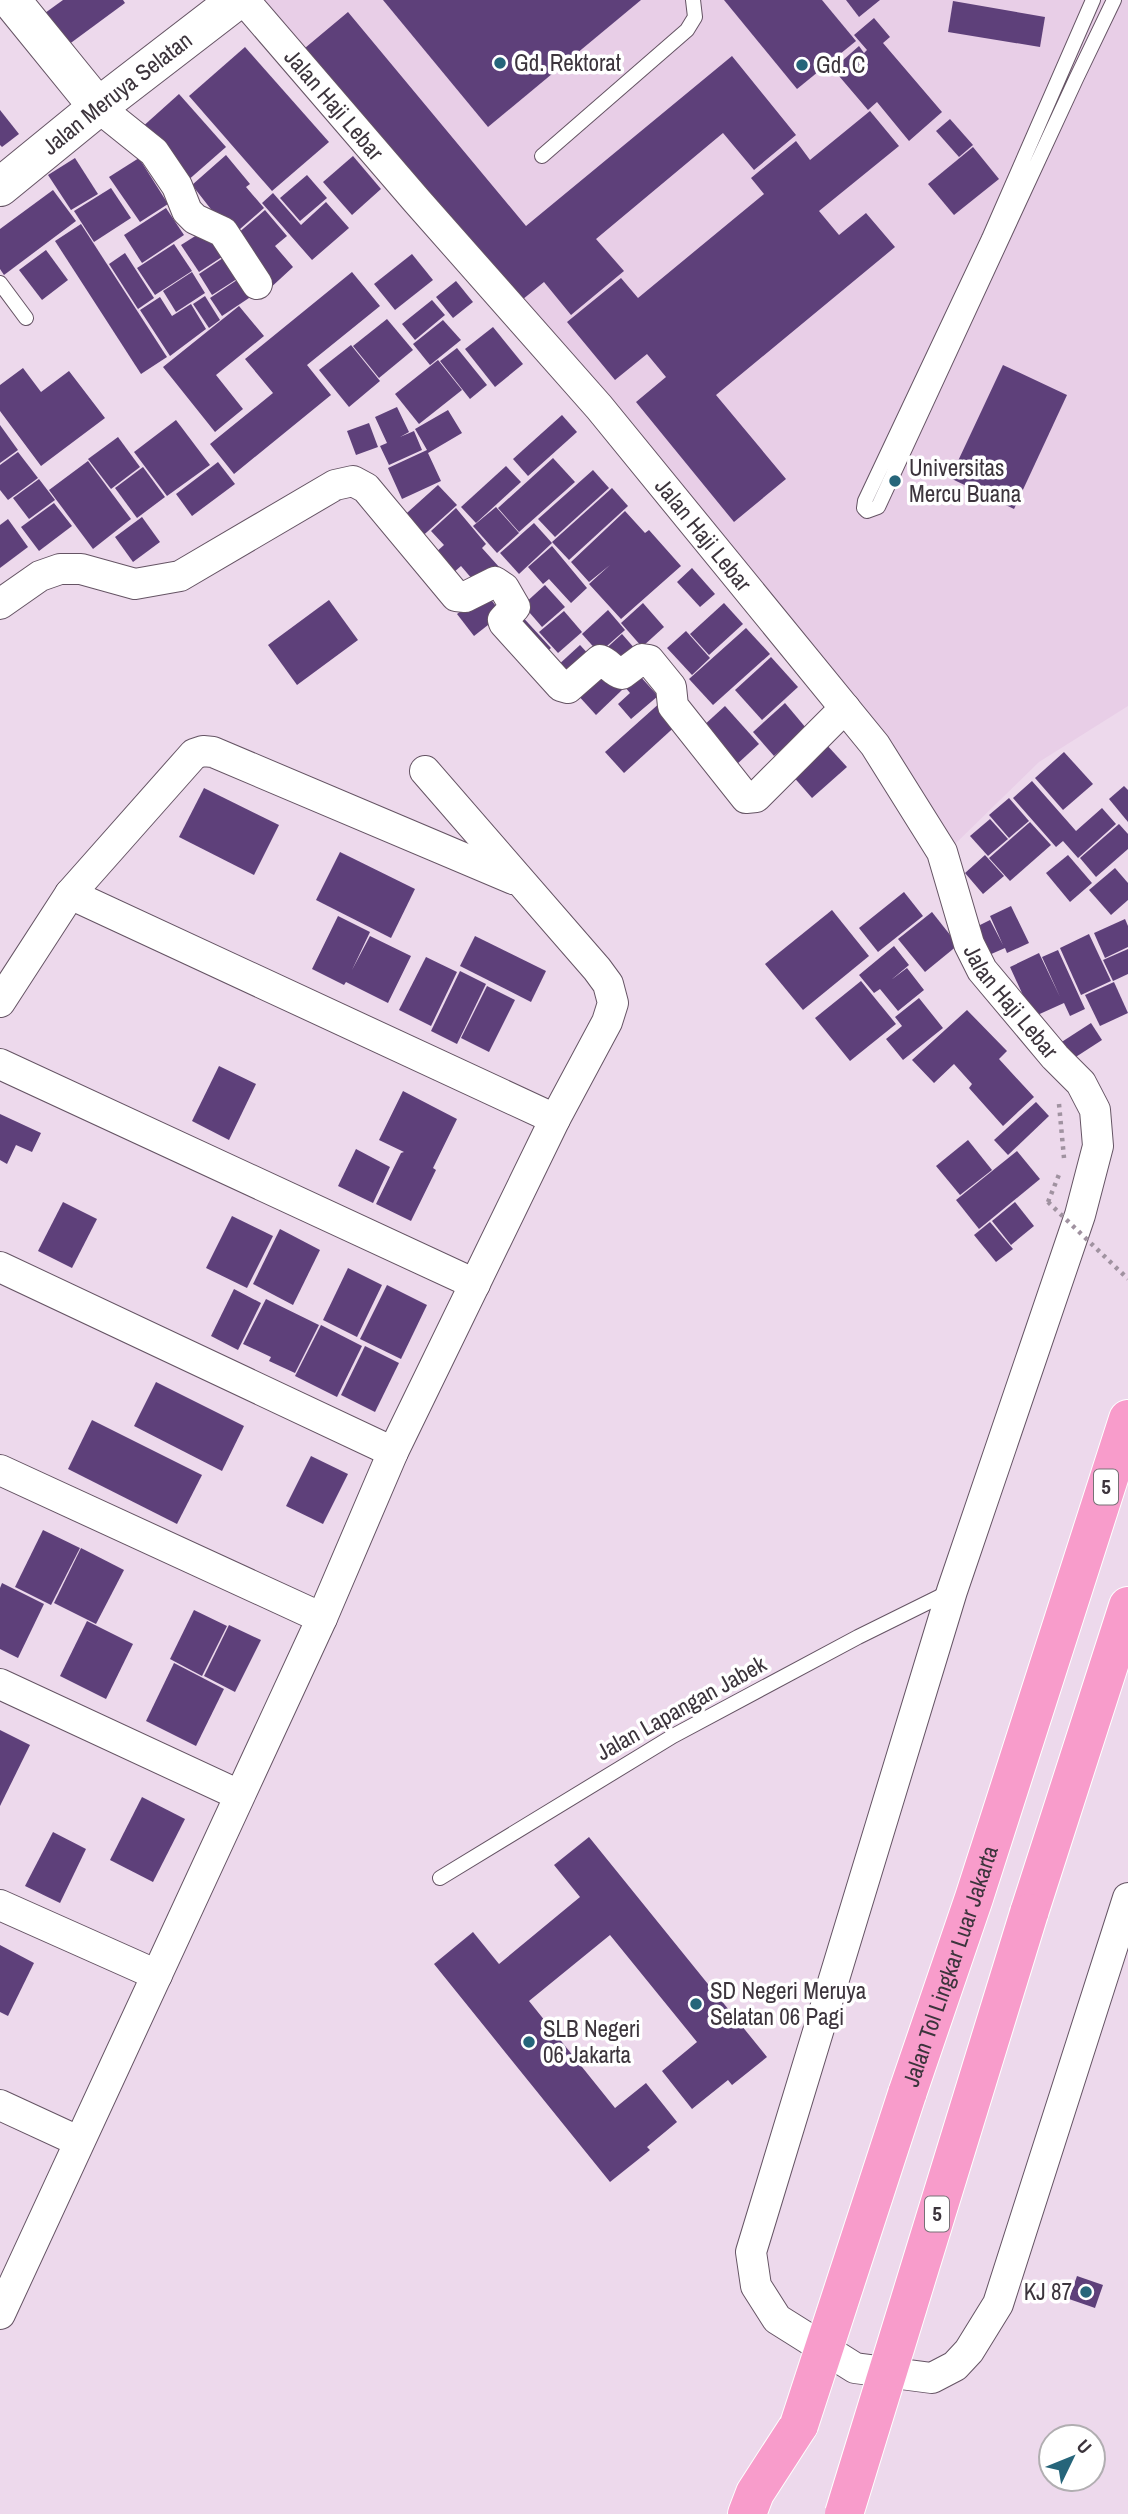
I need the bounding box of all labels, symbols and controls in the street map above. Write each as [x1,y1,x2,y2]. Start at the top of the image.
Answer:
street label: Jalan Meruya Selatan [35,24,198,161]
street label: Jalan Haji Lebar [278,42,391,167]
place label: Gd. Rektorat [514,47,621,78]
place label: Gd. C [816,49,865,80]
marker: Gd. Rektorat [492,55,508,71]
marker: Gd. C [794,57,810,73]
place label: Universitas Mercu Buana [909,452,1022,509]
street label: Jalan Haji Lebar [648,471,760,598]
marker: Universitas Mercu Buana [887,473,903,489]
street label: Jalan Haji Lebar [957,939,1066,1065]
road number: 5 [1094,1470,1118,1504]
street label: Jalan Lapangan Jabek [590,1648,772,1767]
street label: Jalan Tol Lingkar Luar Jakarta [895,1841,1005,2091]
place label: SD Negeri Meruya Selatan 06 Pagi [710,1975,867,2032]
marker: SD Negeri Meruya Selatan 06 Pagi [688,1996,704,2012]
place label: SLB Negeri 06 Jakarta [543,2013,641,2070]
marker: SLB Negeri 06 Jakarta [521,2034,537,2050]
road number: 5 [925,2196,949,2232]
place label: KJ 87 [1024,2276,1072,2307]
marker: KJ 87 [1078,2284,1094,2300]
north arrow [1037,2423,1107,2493]
text: U [1071,2433,1098,2459]

